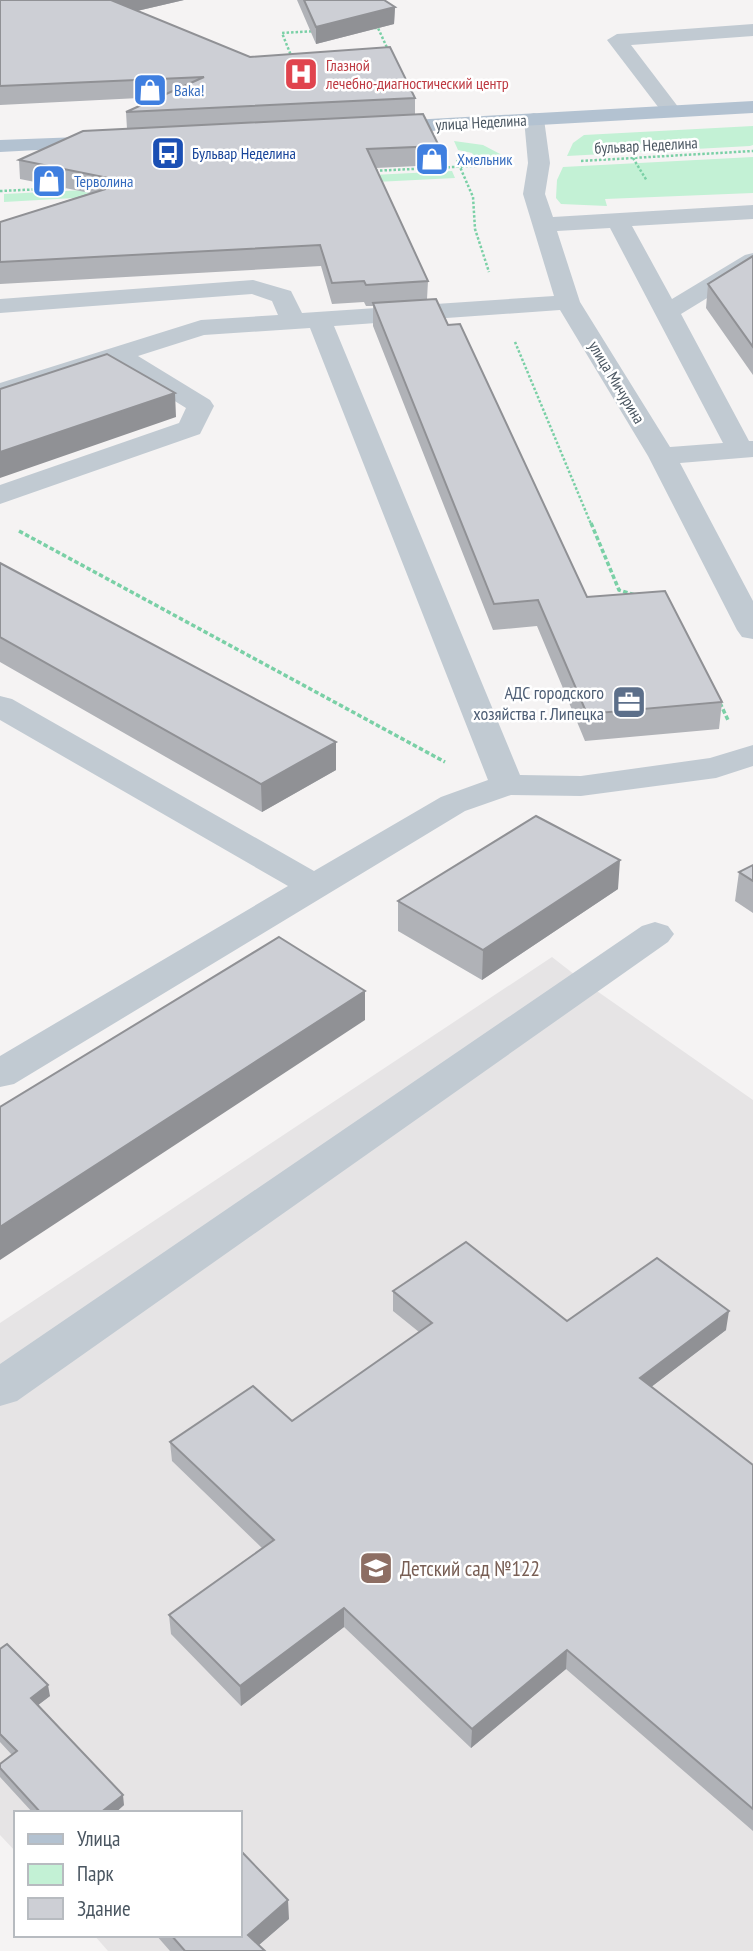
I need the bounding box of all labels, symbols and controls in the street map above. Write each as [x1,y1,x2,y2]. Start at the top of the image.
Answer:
hospital icon: Глазной лечебно-диагностический центр [282,55,320,93]
place label: Глазной лечебно-диагностический центр [325,55,509,93]
shop icon: Baka! [131,71,169,109]
place label: Baka! [174,80,205,100]
street label: улица Неделина [435,110,527,134]
street label: бульвар Неделина [594,132,698,158]
bus stop icon: Бульвар Неделина [149,134,187,172]
shop icon: Хмельник [413,140,451,178]
place label: Бульвар Неделина [192,143,296,163]
place label: Хмельник [457,149,513,169]
shop icon: Терволина [30,162,68,200]
place label: Терволина [74,171,133,191]
street label: улица Мичурина [584,337,650,427]
place label: АДС городского хозяйства г. Липецка [473,681,604,725]
office icon: АДС городского хозяйства г. Липецка [610,683,648,721]
school or university icon: Детский сад №122 [357,1549,395,1587]
place label: Детский сад №122 [400,1555,540,1582]
legend [14,1811,242,1937]
text: Улица [77,1825,120,1852]
text: Парк [77,1860,114,1887]
text: Здание [77,1895,131,1922]

